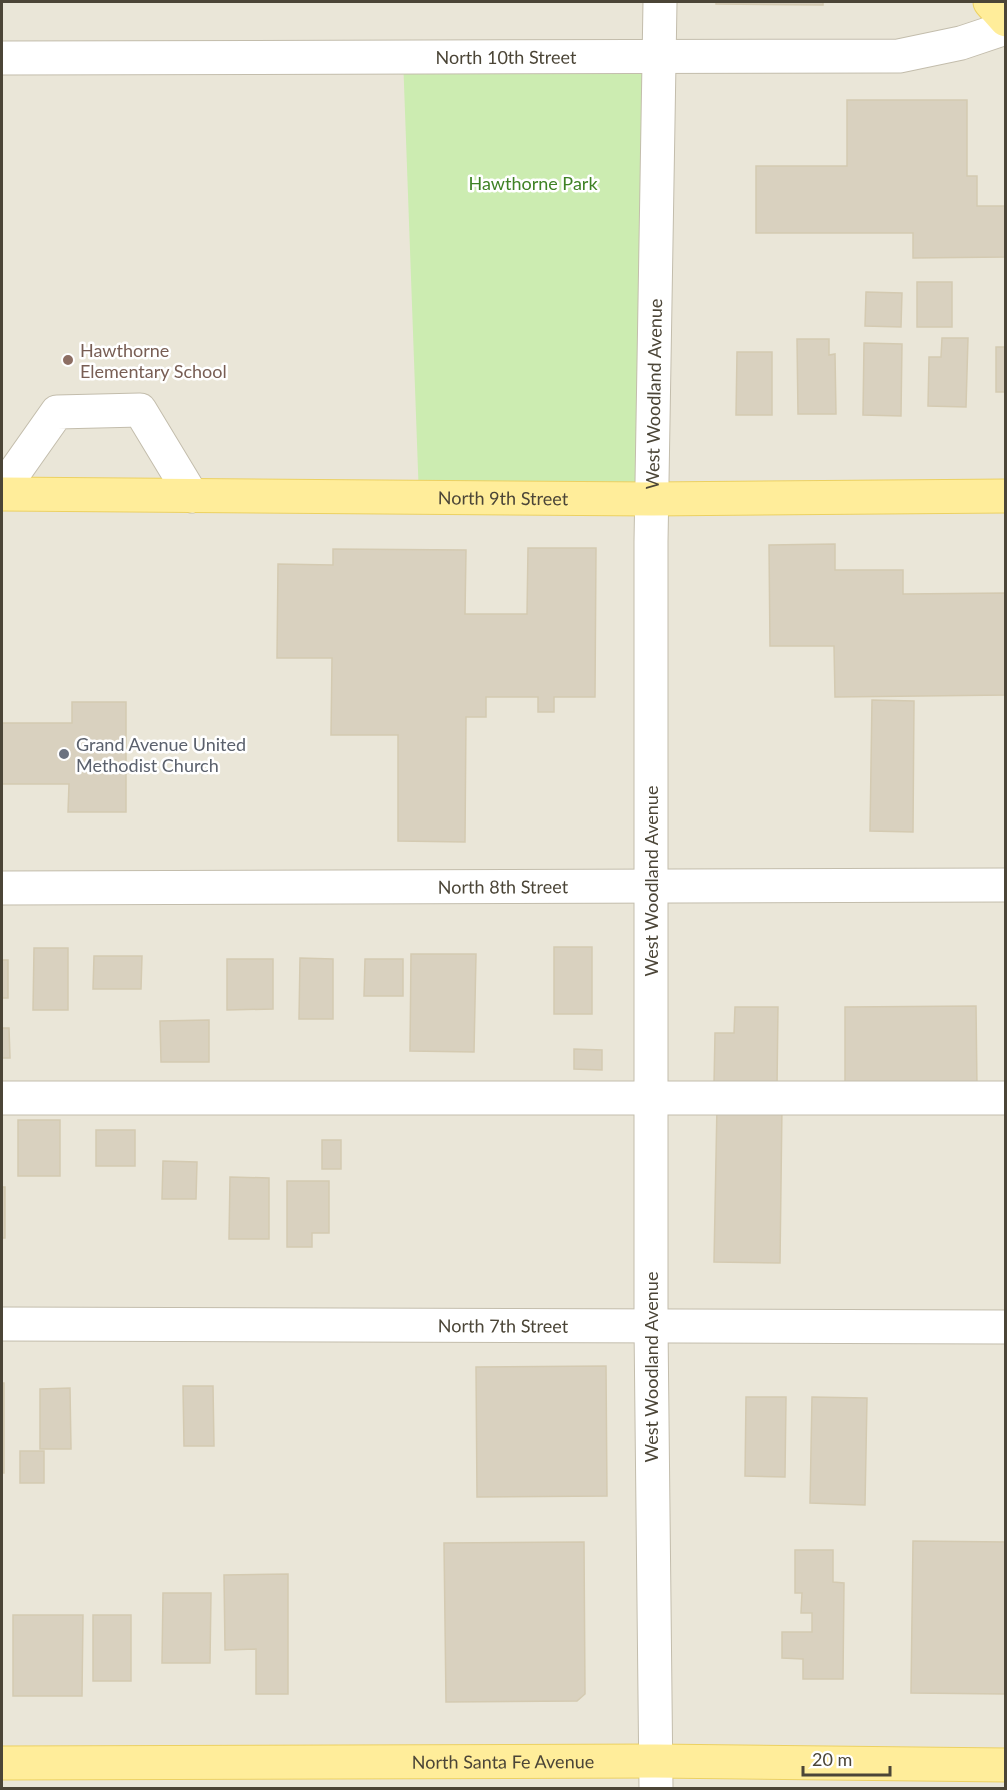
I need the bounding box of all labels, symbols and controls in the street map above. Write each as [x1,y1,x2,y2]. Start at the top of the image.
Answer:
street label: North 10th Street [436,46,577,68]
park label: Hawthorne Park [468,172,598,194]
street label: West Woodland Avenue [641,298,666,490]
place label: Hawthorne Elementary School [80,339,227,382]
marker: Hawthorne Elementary School [61,353,75,367]
street label: North 9th Street [438,486,569,509]
place label: Grand Avenue United Methodist Church [76,733,246,776]
marker: Grand Avenue United Methodist Church [57,747,71,761]
street label: West Woodland Avenue [640,786,662,976]
street label: North 8th Street [438,875,569,898]
street label: West Woodland Avenue [640,1272,662,1462]
street label: North 7th Street [438,1314,569,1337]
scale bar [803,1739,890,1777]
text: 20 m [812,1748,852,1770]
street label: North Santa Fe Avenue [412,1750,594,1773]

